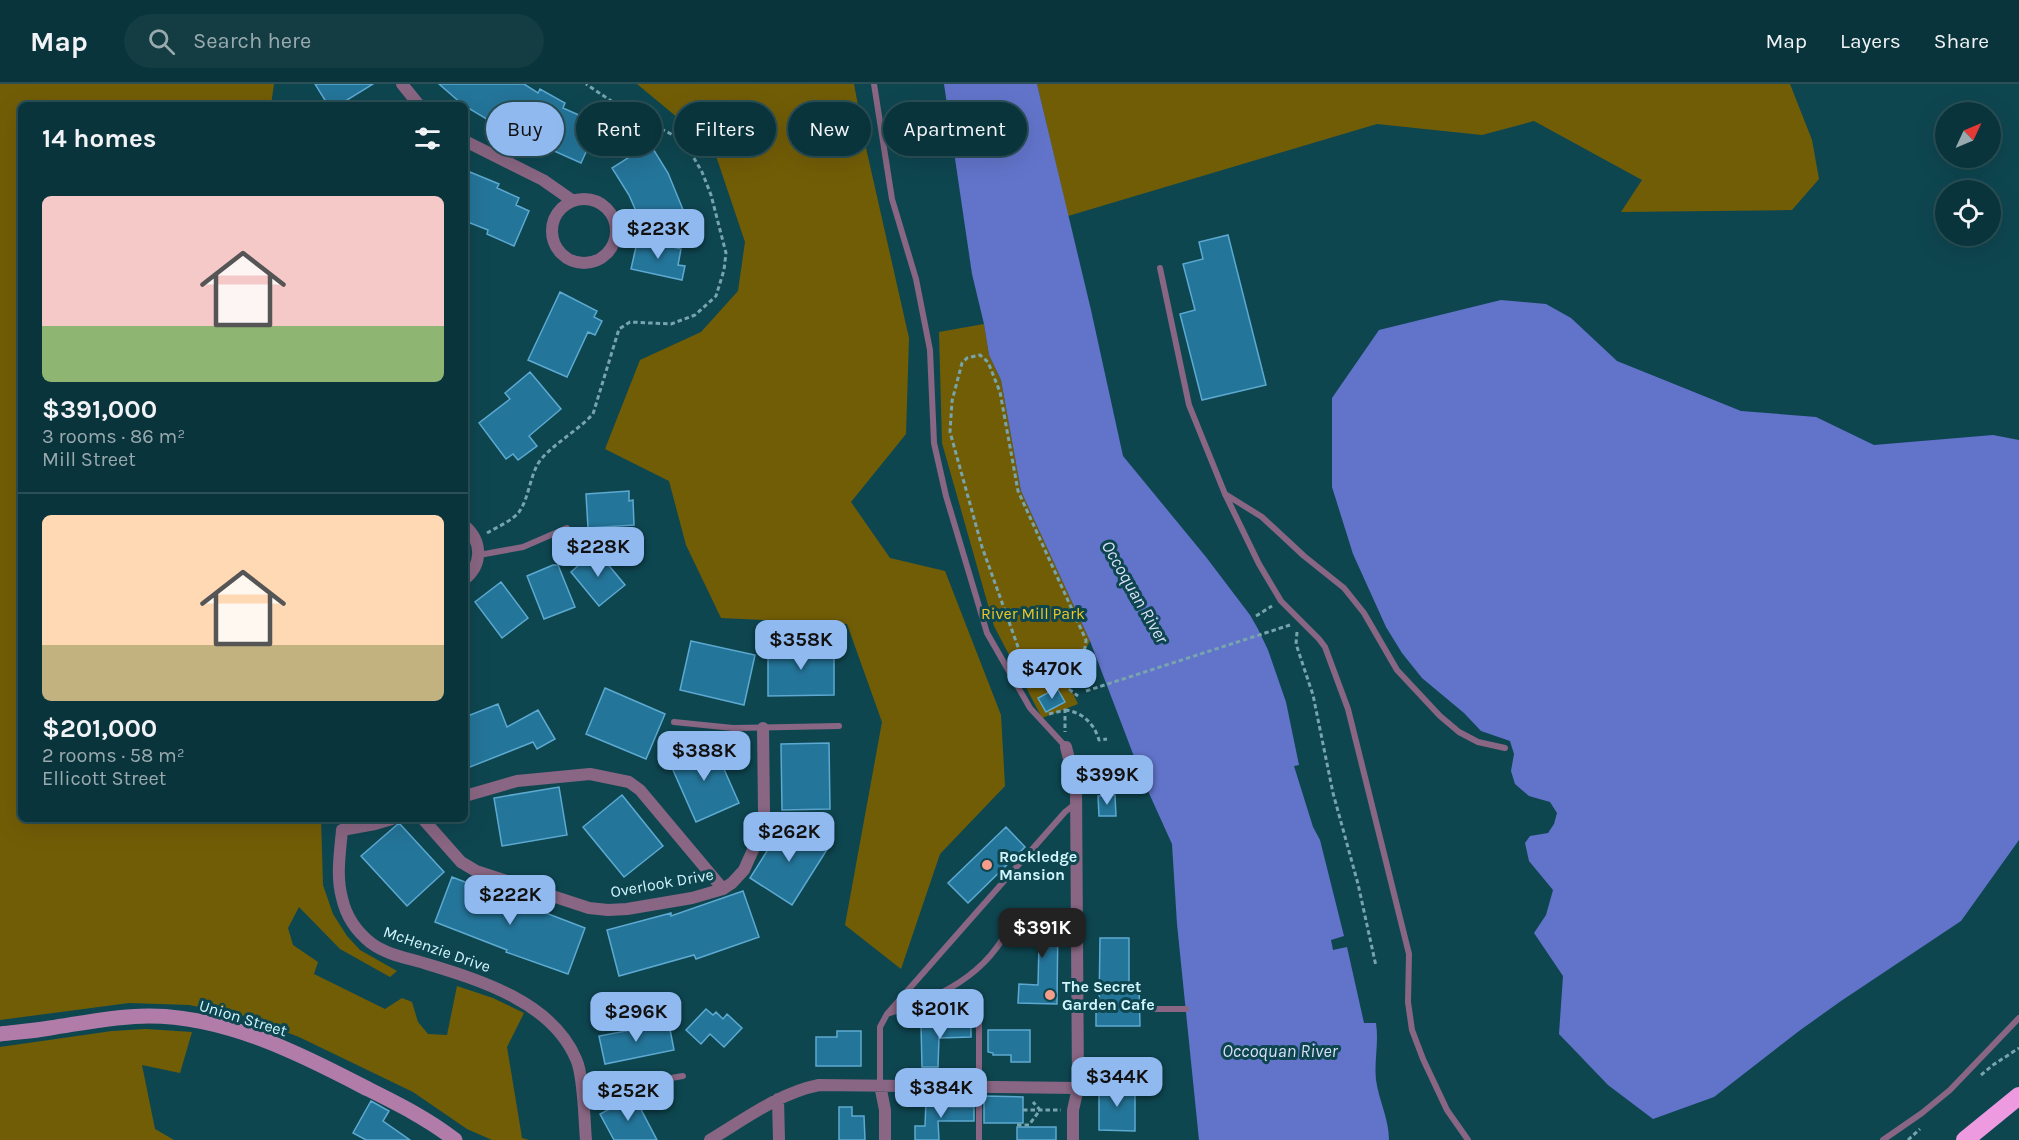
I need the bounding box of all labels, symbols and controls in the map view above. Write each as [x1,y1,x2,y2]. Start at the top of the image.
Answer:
search box [124,14,544,68]
text: Map [30,25,88,58]
icon: search [145,25,178,58]
text: Search here [193,28,311,54]
text: Map [1765,29,1807,53]
text: Layers [1840,29,1901,53]
text: Share [1934,29,1989,53]
chip: Buy [486,102,564,156]
chip: Rent [576,102,662,156]
chip: Filters [674,102,776,156]
chip: New [788,102,871,156]
chip: Apartment [883,102,1027,156]
north arrow [1935,102,2001,168]
map controls [1935,102,2001,246]
icon: filters [411,122,444,155]
text: 14 homes [42,123,156,154]
button: locate [1935,180,2001,246]
pin: $223K [616,209,700,260]
text: $223K [626,217,690,240]
icon: home [189,235,297,343]
text: $391,000 [42,394,157,425]
text: 3 rooms · 86 m² [42,425,185,448]
text: Mill Street [42,448,136,471]
pin: $228K [556,527,640,578]
text: $228K [566,535,630,558]
water label: Occoquan River [1097,537,1174,648]
icon: home [189,554,297,662]
park label: River Mill Park [981,604,1085,623]
pin: $358K [759,620,843,671]
text: $358K [769,628,833,651]
pin: $470K [1010,649,1094,700]
text: $470K [1021,657,1083,680]
text: $201,000 [42,713,157,744]
pin: $388K [662,731,746,782]
text: $388K [671,739,737,762]
text: 2 rooms · 58 m² [42,744,185,767]
pin: $399K [1065,755,1149,806]
text: $399K [1075,763,1139,786]
text: Ellicott Street [42,767,166,790]
pin: $262K [747,812,831,863]
text: $262K [757,820,821,843]
place label: Rockledge Mansion [999,847,1077,884]
marker: Rockledge Mansion [980,858,994,872]
street label: Overlook Drive [609,865,715,901]
pin: $222K [468,875,552,926]
text: $222K [478,883,542,906]
pin: $391K [1000,908,1084,959]
text: $391K [1013,916,1071,939]
street label: McHenzie Drive [381,922,493,976]
place label: The Secret Garden Cafe [1062,977,1155,1014]
marker: The Secret Garden Cafe [1043,988,1057,1002]
pin: $201K [898,989,982,1040]
pin: $296K [594,992,678,1043]
street label: Union Street [197,996,289,1040]
text: $201K [911,997,969,1020]
text: $296K [604,1000,668,1023]
water label: Occoquan River [1222,1040,1339,1062]
pin: $344K [1075,1057,1159,1108]
text: $344K [1085,1065,1149,1088]
pin: $384K [899,1068,983,1119]
pin: $252K [586,1071,670,1122]
text: $384K [909,1076,973,1099]
text: $252K [597,1079,659,1102]

